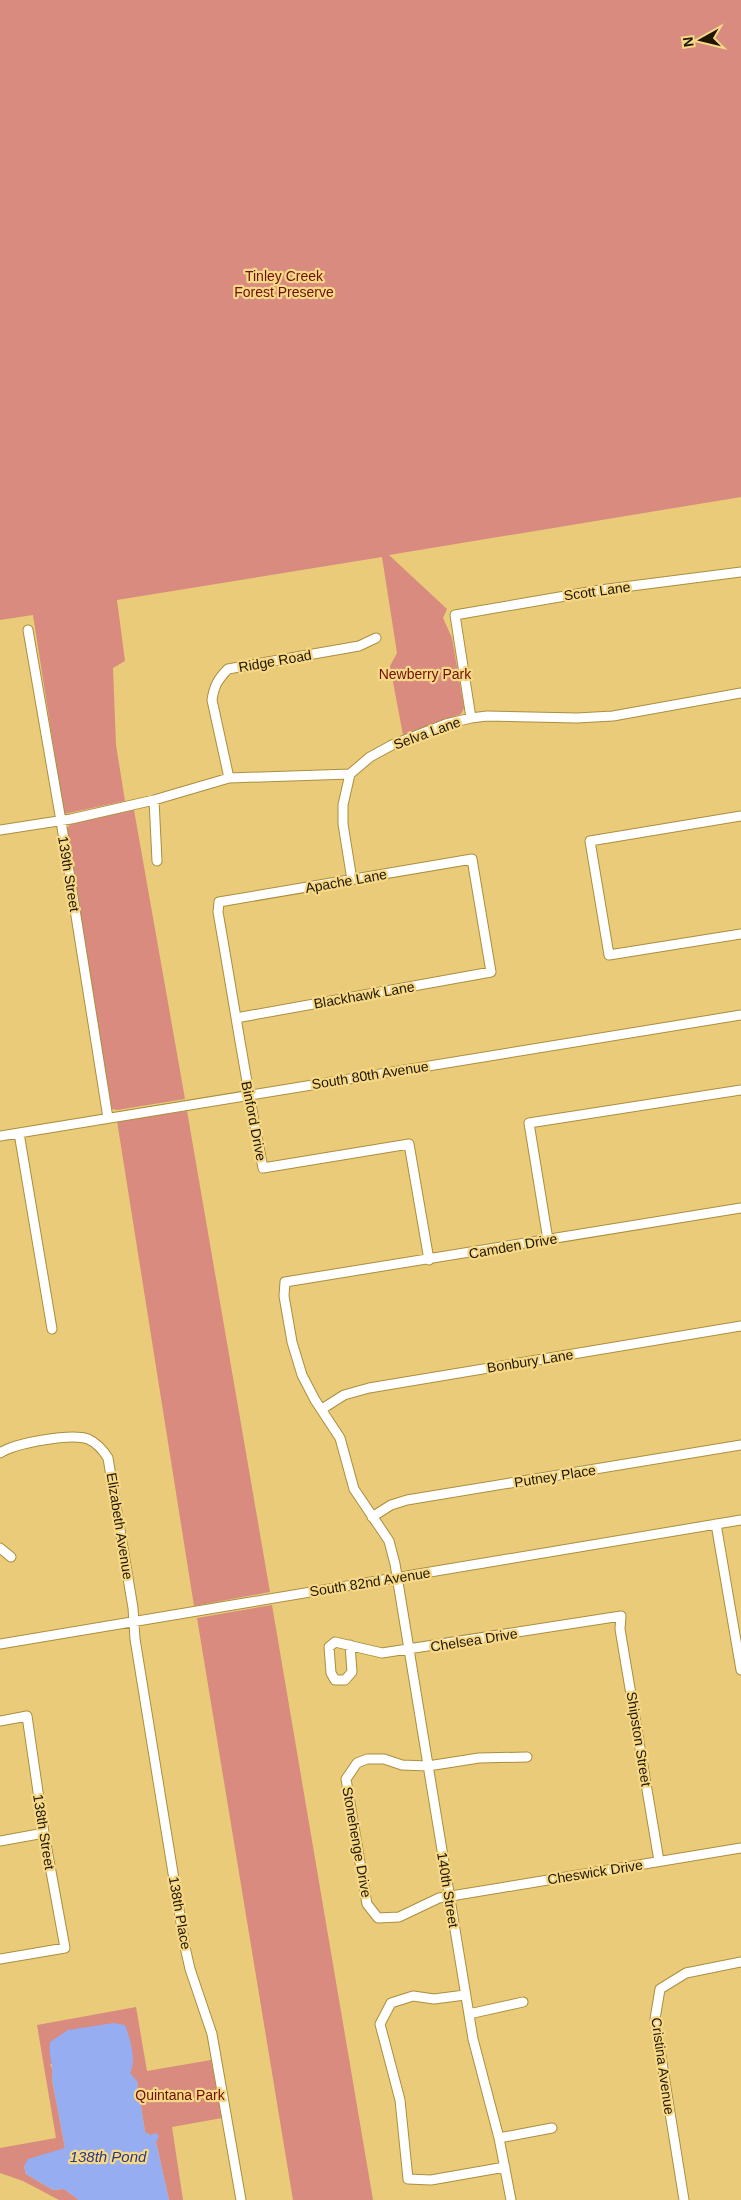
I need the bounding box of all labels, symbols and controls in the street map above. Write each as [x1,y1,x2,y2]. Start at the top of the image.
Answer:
north arrow [676,15,726,65]
text: N [679,36,697,48]
park label: Tinley Creek Forest Preserve [234,268,334,300]
street label: Scott Lane [563,578,631,604]
street label: Ridge Road [237,647,313,675]
park label: Newberry Park [379,666,472,682]
street label: Selva Lane [391,713,463,752]
street label: 139th Street [55,835,83,913]
street label: Apache Lane [304,866,388,896]
street label: Blackhawk Lane [312,978,416,1012]
street label: South 80th Avenue [310,1058,430,1092]
street label: Binford Drive [238,1080,270,1162]
street label: Camden Drive [468,1230,559,1262]
street label: Bonbury Lane [486,1346,575,1376]
street label: Putney Place [513,1462,597,1490]
street label: Elizabeth Avenue [104,1471,136,1581]
street label: South 82nd Avenue [309,1565,432,1599]
street label: Chelsea Drive [429,1625,519,1655]
street label: Shipston Street [624,1690,654,1788]
street label: Stonehenge Drive [339,1785,375,1899]
street label: 138th Street [30,1793,58,1871]
street label: 140th Street [434,1851,462,1929]
street label: Cheswick Drive [546,1857,644,1887]
street label: 138th Place [166,1875,194,1951]
street label: Cristina Avenue [648,2016,678,2116]
park label: Quintana Park [135,2087,226,2103]
water label: 138th Pond [70,2148,147,2165]

